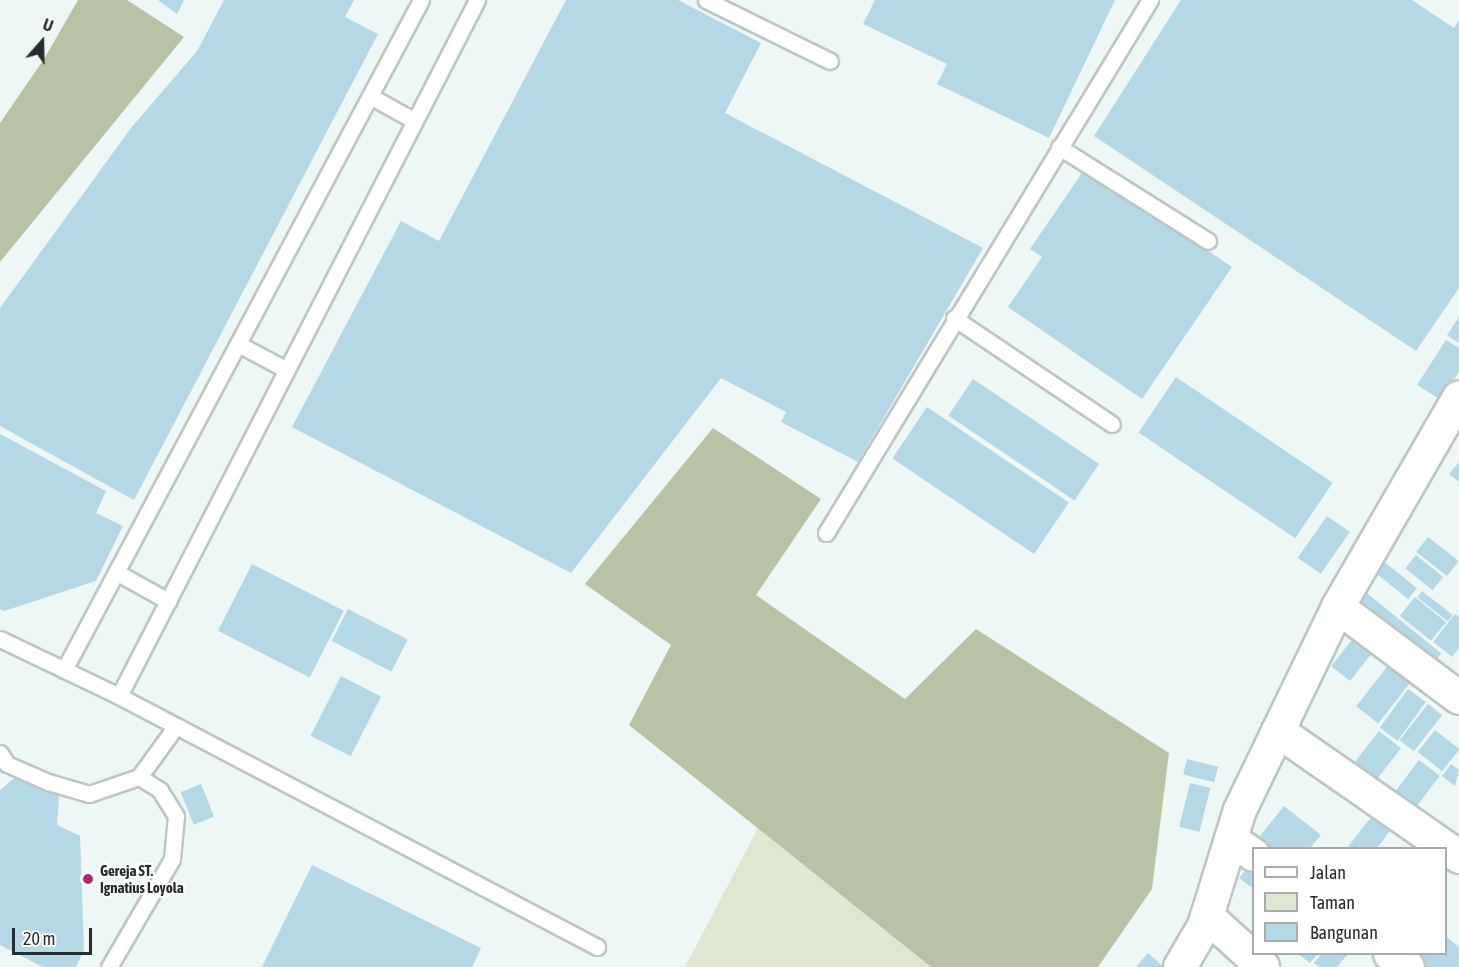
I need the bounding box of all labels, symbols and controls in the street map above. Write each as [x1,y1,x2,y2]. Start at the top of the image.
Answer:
north arrow [12,12,72,72]
text: U [41,15,56,35]
legend [1252,847,1447,955]
place label: Gereja ST. Ignatius Loyola [100,861,184,896]
text: Jalan [1310,862,1346,883]
marker: Gereja ST. Ignatius Loyola [81,872,95,886]
text: Taman [1310,892,1355,913]
scale bar [15,916,94,954]
text: Bangunan [1310,922,1378,943]
text: 20 m [23,928,55,949]

